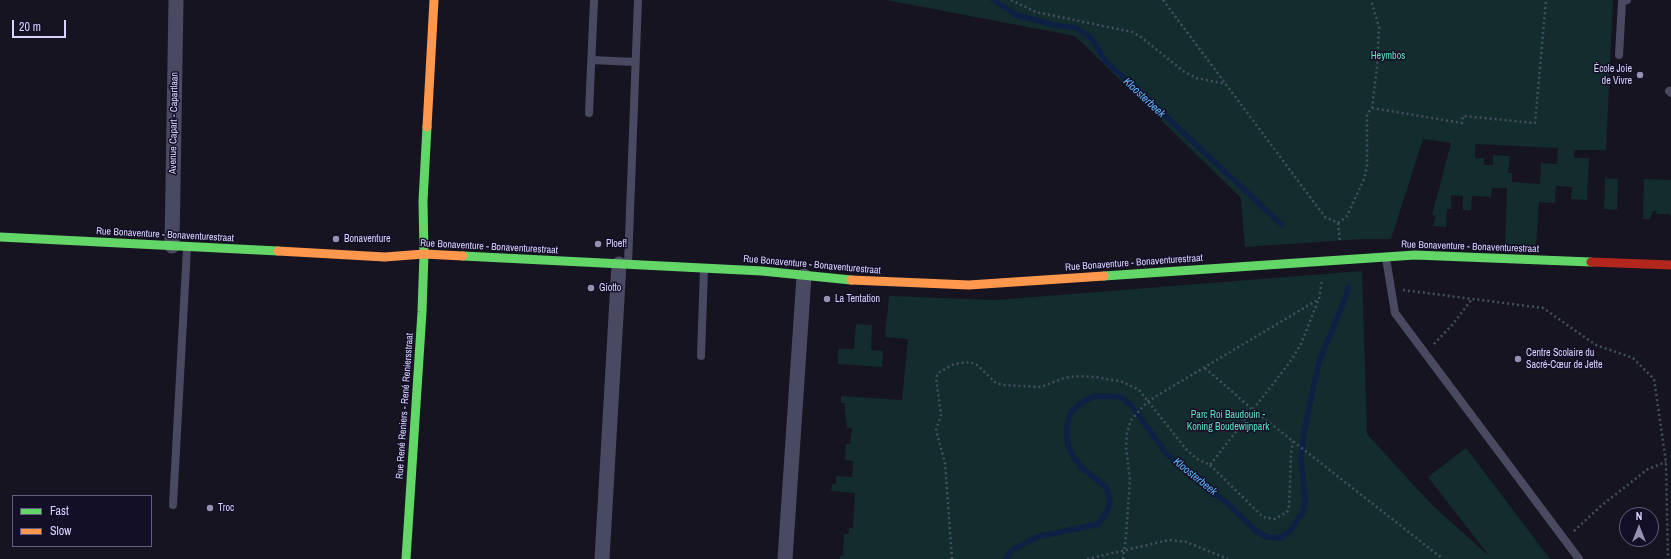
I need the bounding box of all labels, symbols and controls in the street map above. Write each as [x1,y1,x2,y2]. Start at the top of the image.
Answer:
scale bar [14,12,68,38]
text: 20 m [19,19,41,35]
park label: Heymbos [1371,50,1405,62]
place label: École Joie de Vivre [1594,63,1632,86]
marker: École Joie de Vivre [1635,70,1645,80]
street label: Avenue Capart - Capartlaan [167,72,181,174]
water label: Kloosterbeek [1120,75,1168,121]
street label: Rue Bonaventure - Bonaventurestraat [96,225,234,245]
place label: Bonaventure [344,233,390,245]
marker: Bonaventure [331,234,341,244]
street label: Rue Bonaventure - Bonaventurestraat [420,237,558,257]
place label: Ploef! [606,238,627,250]
marker: Ploef! [593,239,603,249]
street label: Rue Bonaventure - Bonaventurestraat [1401,239,1539,255]
street label: Rue Bonaventure - Bonaventurestraat [1065,252,1203,274]
street label: Rue Bonaventure - Bonaventurestraat [743,253,881,277]
place label: Giotto [599,282,621,294]
marker: Giotto [586,283,596,293]
place label: La Tentation [835,293,880,305]
marker: La Tentation [822,294,832,304]
street label: Rue René Reniers - René Reniersstraat [394,333,416,479]
place label: Centre Scolaire du Sacré-Cœur de Jette [1526,347,1603,370]
marker: Centre Scolaire du Sacré-Cœur de Jette [1513,354,1523,364]
park label: Parc Roi Baudouin - Koning Boudewijnpark [1187,409,1269,432]
water label: Kloosterbeek [1170,455,1220,499]
legend [12,495,152,547]
place label: Troc [218,502,234,514]
text: Fast [50,503,69,519]
marker: Troc [205,503,215,513]
north arrow [1619,507,1659,547]
text: N [1636,509,1642,523]
text: Slow [50,523,71,539]

